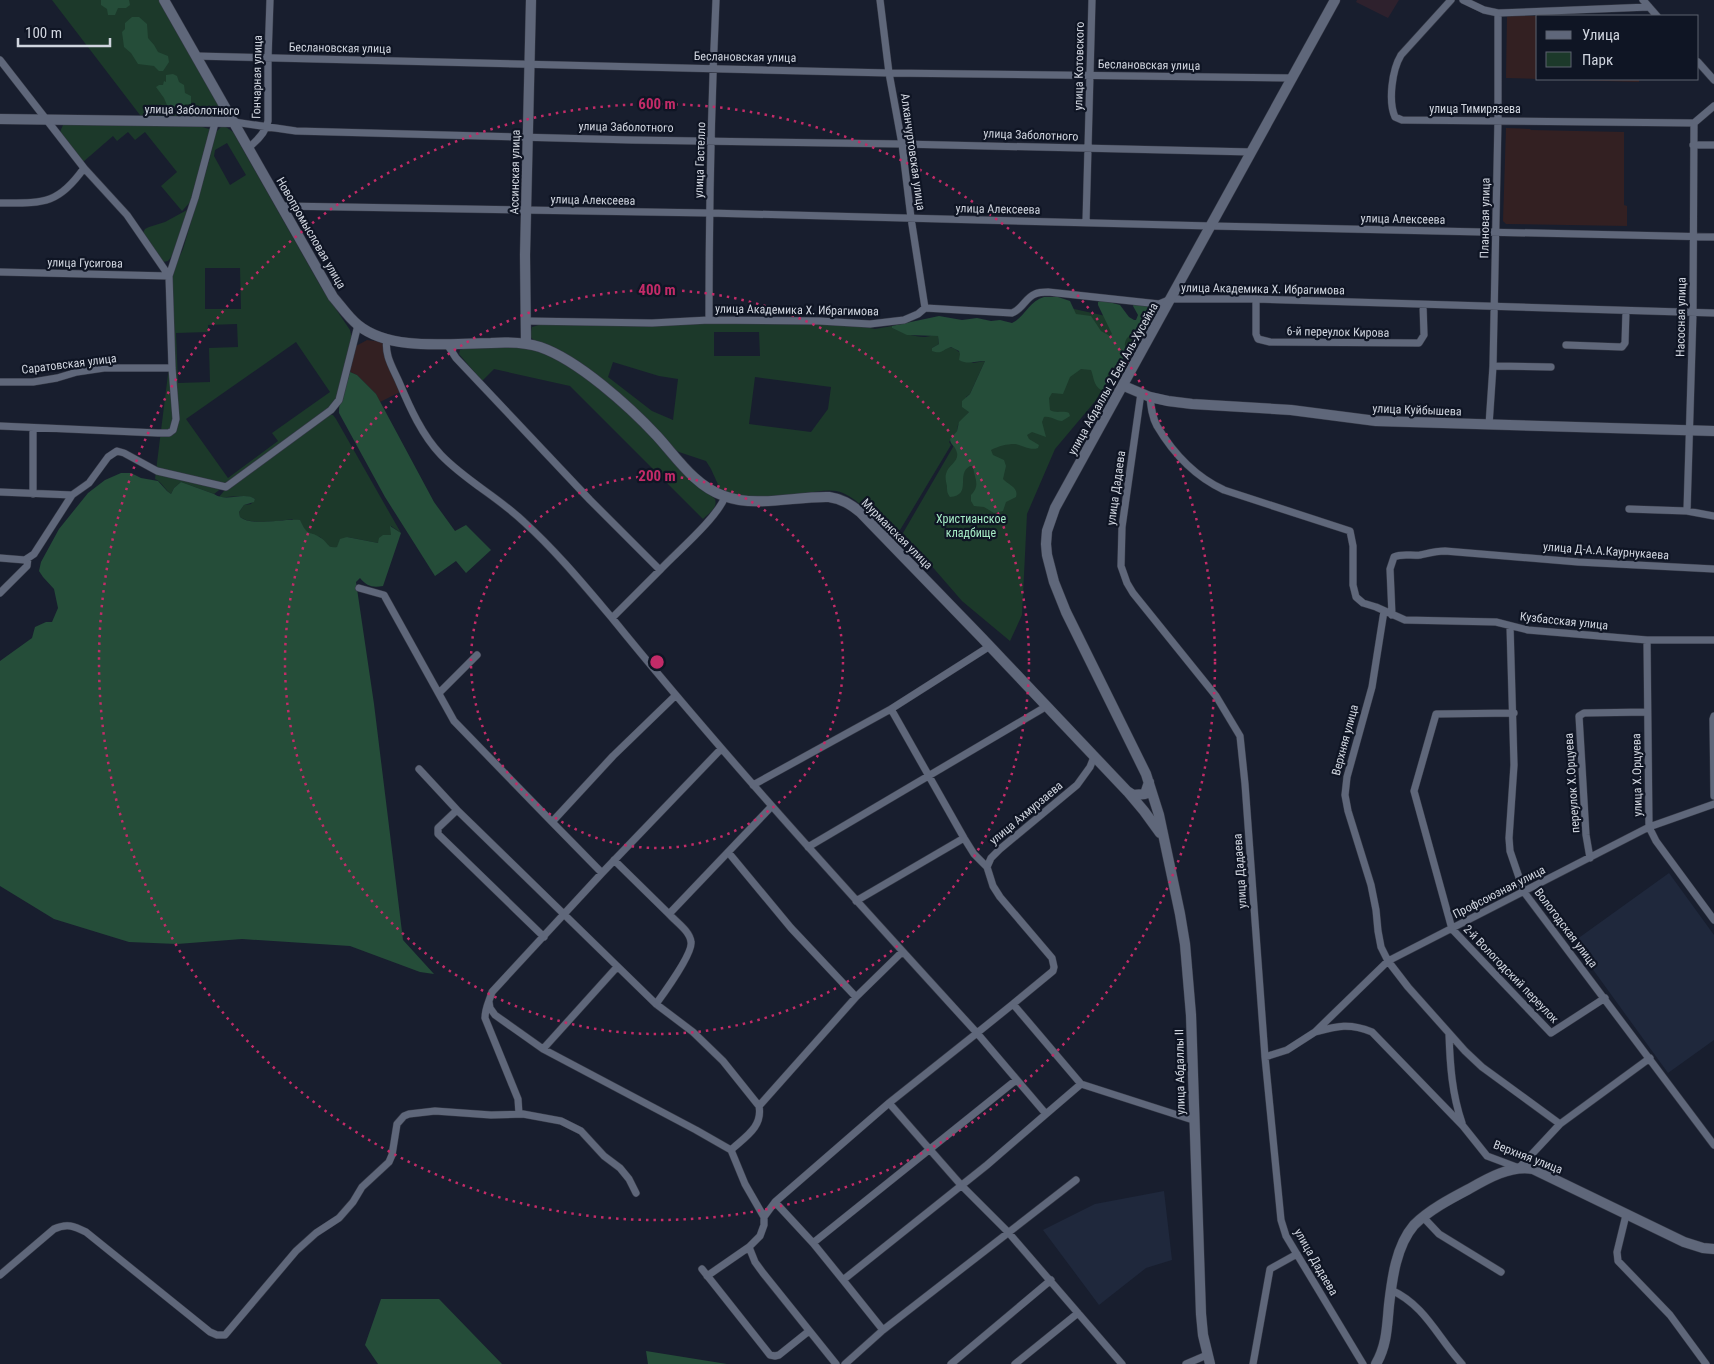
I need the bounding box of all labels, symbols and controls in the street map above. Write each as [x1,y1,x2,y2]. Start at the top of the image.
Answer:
scale bar [18,15,110,47]
legend [1536,15,1699,80]
street label: улица Котовского [1071,22,1087,110]
text: 100 m [25,24,62,42]
text: Улица [1582,26,1620,44]
street label: Гончарная улица [249,35,265,119]
street label: Беслановская улица [289,40,392,56]
street label: Беслановская улица [694,49,797,65]
text: Парк [1582,51,1613,69]
street label: Беслановская улица [1098,57,1201,73]
street label: Алханчуртовская улица [898,93,928,212]
text: 600 m [638,95,676,113]
street label: улица Заболотного [144,102,240,118]
street label: улица Тимирязева [1429,102,1521,116]
street label: улица Заболотного [578,119,674,135]
street label: улица Гастелло [692,122,708,198]
street label: улица Заболотного [983,126,1079,144]
street label: Ассинская улица [507,129,523,215]
street label: Новопромысловая улица [273,175,349,292]
street label: Плановая улица [1477,177,1493,259]
street label: улица Алексеева [550,192,636,208]
street label: улица Алексеева [955,201,1041,217]
street label: улица Алексеева [1360,211,1446,227]
street label: улица Гусигова [47,255,123,271]
street label: Насосная улица [1673,277,1689,357]
text: 400 m [638,281,676,299]
street label: улица Академика Х. Ибрагимова [1181,281,1345,297]
street label: улица Абдаллы 2 Бен Аль-Хусейна [1065,300,1161,458]
street label: улица Академика Х. Ибрагимова [715,302,879,318]
street label: 6-й переулок Кирова [1286,324,1390,340]
street label: Саратовская улица [21,351,118,377]
street label: улица Куйбышева [1372,401,1462,419]
street label: улица Дадаева [1104,450,1128,526]
text: 200 m [638,467,676,485]
street label: Мурманская улица [859,496,935,572]
park label: Христианское кладбище [936,512,1006,540]
street label: улица Д-А.А.Каурнукаева [1543,540,1670,562]
street label: Кузбасская улица [1519,609,1609,633]
centre of rings [648,653,666,671]
street label: Верхняя улица [1329,703,1361,777]
street label: переулок Х.Орцуева [1562,732,1582,833]
street label: улица Х.Орцуева [1629,733,1645,817]
street label: улица Ахмурзаева [987,778,1066,848]
street label: улица Дадаева [1230,833,1250,909]
street label: Профсоюзная улица [1450,863,1548,921]
street label: Вологодская улица [1532,886,1601,971]
street label: 2-й Вологодский переулок [1460,922,1562,1026]
street label: улица Абдаллы II [1172,1029,1188,1115]
street label: Верхняя улица [1492,1137,1565,1177]
street label: улица Дадаева [1291,1226,1341,1298]

